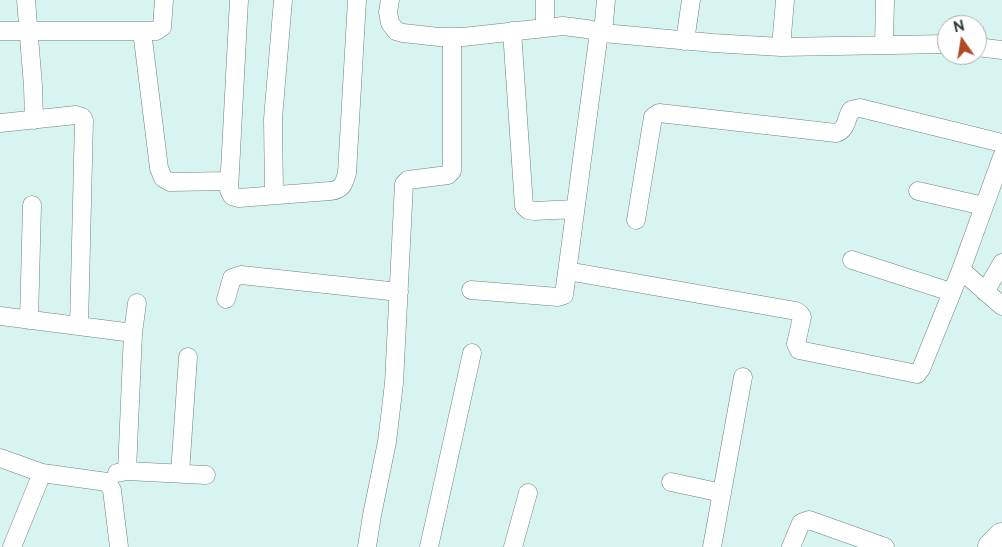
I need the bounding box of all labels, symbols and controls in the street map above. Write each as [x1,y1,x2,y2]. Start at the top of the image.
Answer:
north arrow [937,15,987,65]
text: N [952,17,966,35]

